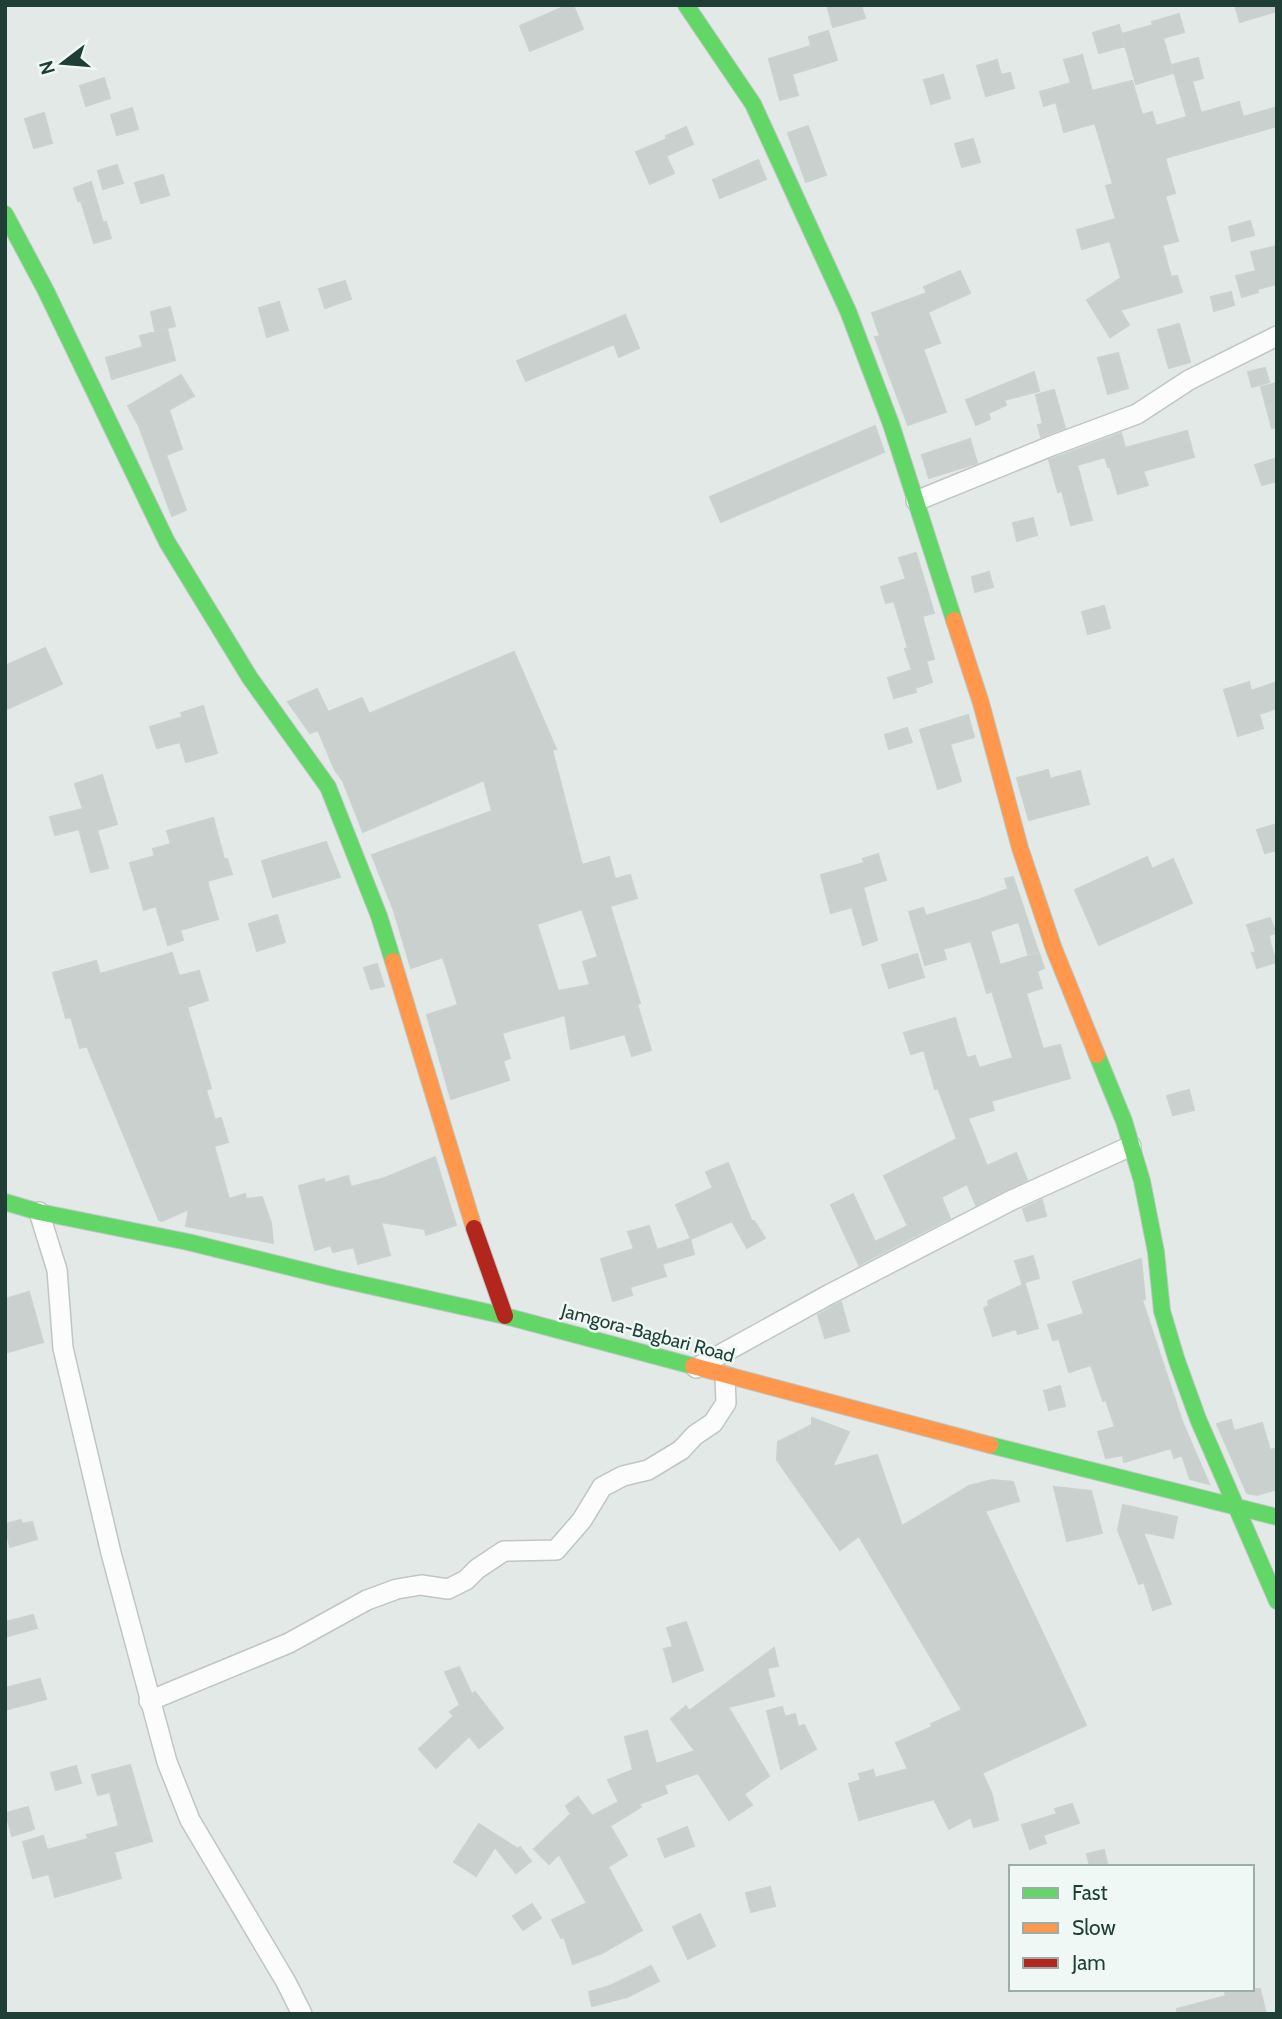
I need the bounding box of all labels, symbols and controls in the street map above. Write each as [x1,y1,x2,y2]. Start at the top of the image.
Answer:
north arrow [28,28,98,98]
text: N [34,58,60,77]
street label: Jamgora-Bagbari Road [558,1299,737,1367]
legend [1009,1865,1254,1991]
text: Fast [1072,1880,1108,1905]
text: Slow [1072,1915,1116,1940]
text: Jam [1071,1950,1106,1975]

